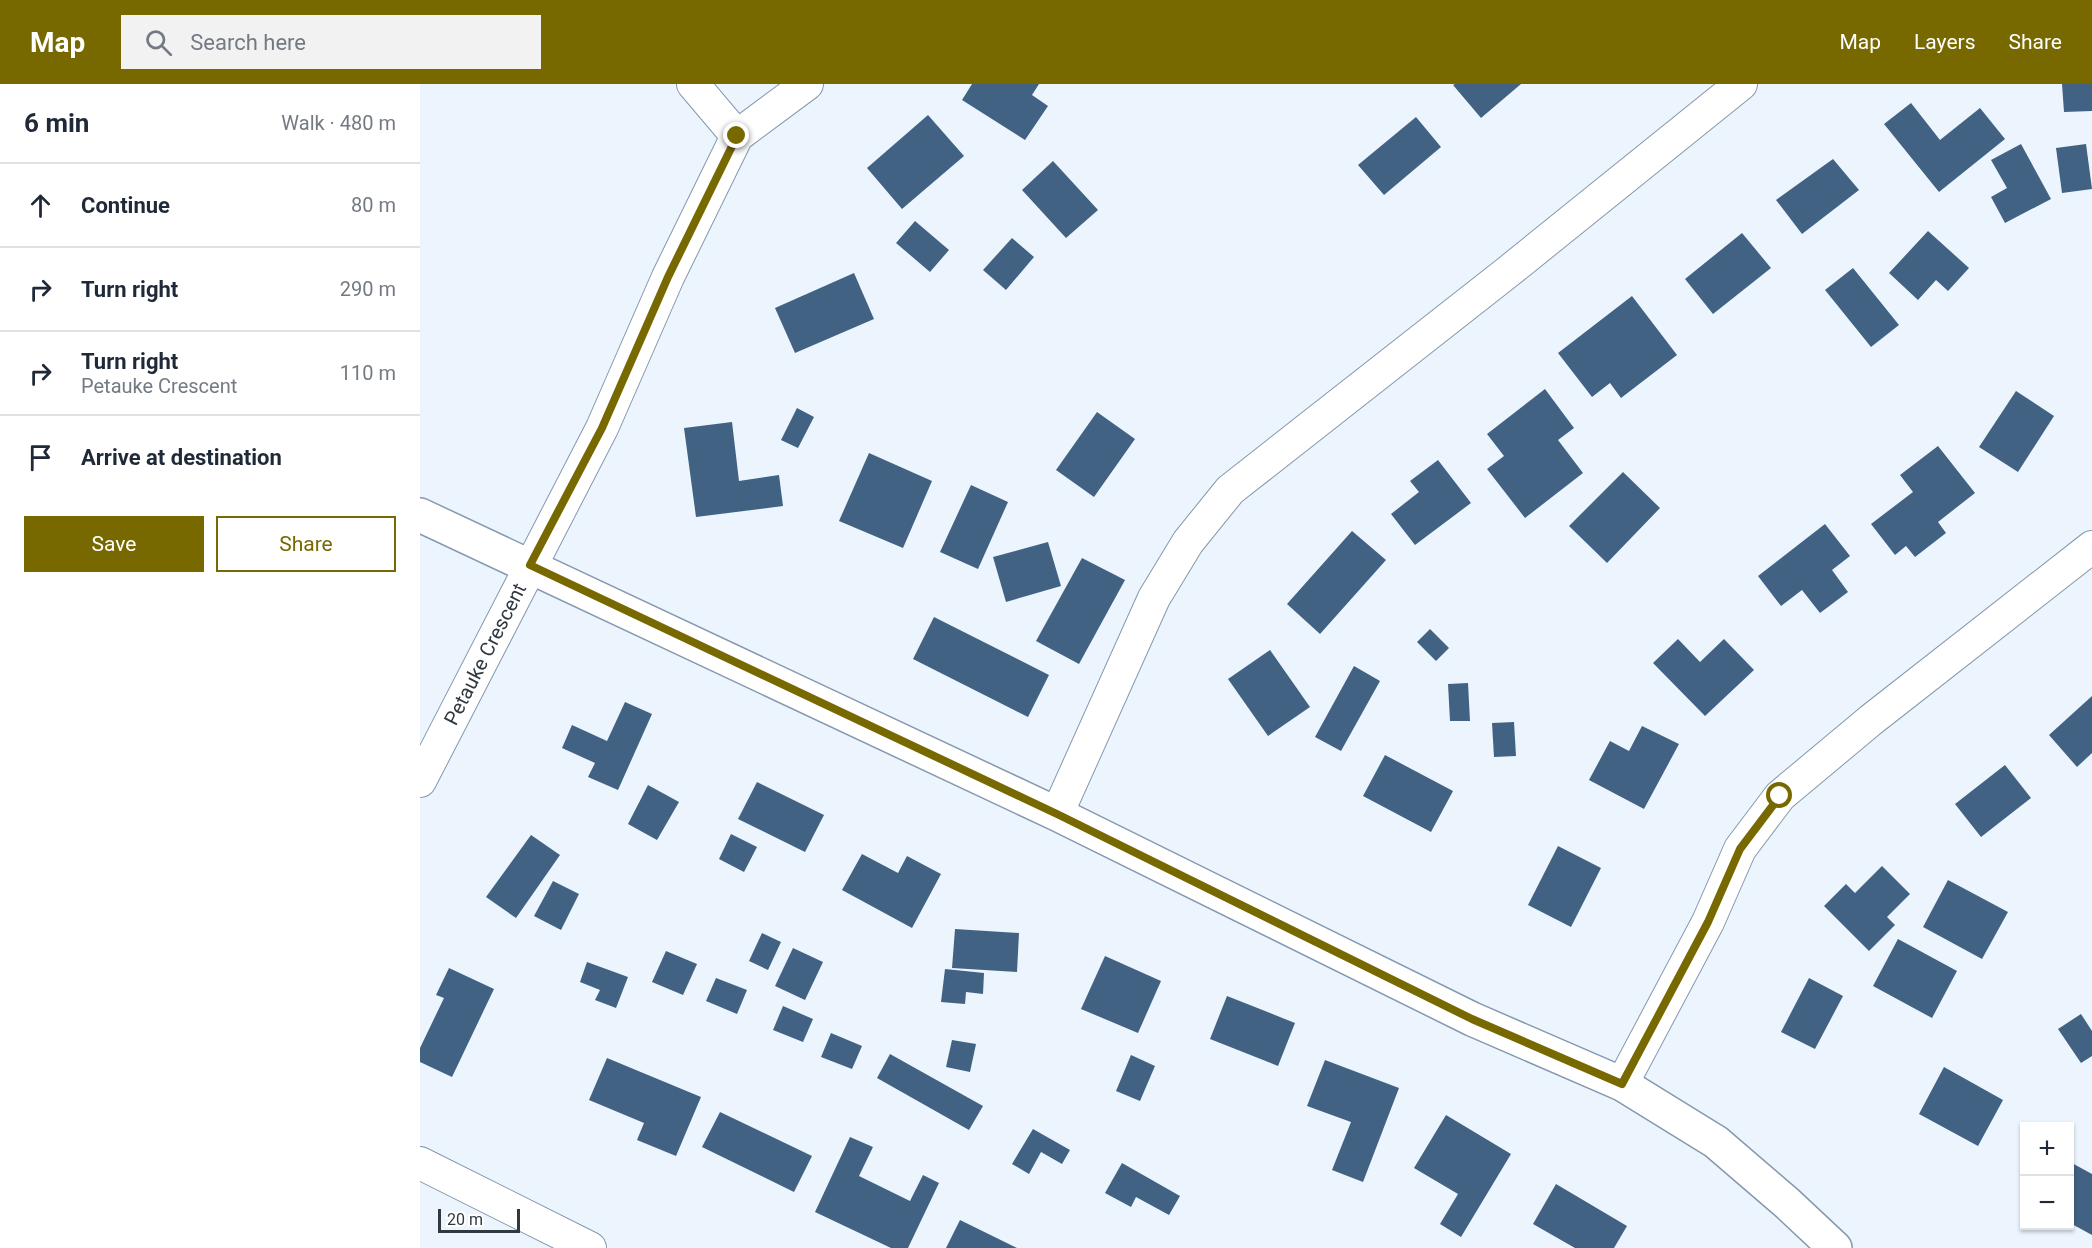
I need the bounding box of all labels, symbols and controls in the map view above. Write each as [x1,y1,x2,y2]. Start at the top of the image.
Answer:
search box [121,15,541,69]
text: Map [30,26,85,59]
icon: search [142,26,175,59]
text: Search here [190,30,306,55]
text: Map [1839,30,1881,54]
text: Layers [1914,30,1975,54]
text: Share [2008,30,2062,54]
text: 6 min [24,108,89,138]
text: Walk · 480 m [281,111,396,135]
route end [723,122,749,148]
icon: ahead [24,189,57,222]
text: Continue [81,193,170,218]
text: 80 m [351,193,396,217]
icon: right [24,273,57,306]
text: Turn right [81,277,178,302]
text: 290 m [340,277,396,301]
text: Turn right [81,349,178,374]
icon: right [24,357,57,390]
text: 110 m [340,361,396,385]
text: Petauke Crescent [81,374,237,398]
icon: arrive [24,441,57,474]
text: Arrive at destination [81,445,282,470]
button: Save [24,516,204,572]
button: Share [216,516,396,572]
street label: Petauke Crescent [439,579,531,729]
route start [1766,782,1792,808]
map controls [2020,1122,2074,1230]
button: + [2020,1122,2074,1176]
button: − [2020,1176,2074,1230]
scale bar [438,1206,520,1234]
text: 20 m [447,1210,483,1229]

